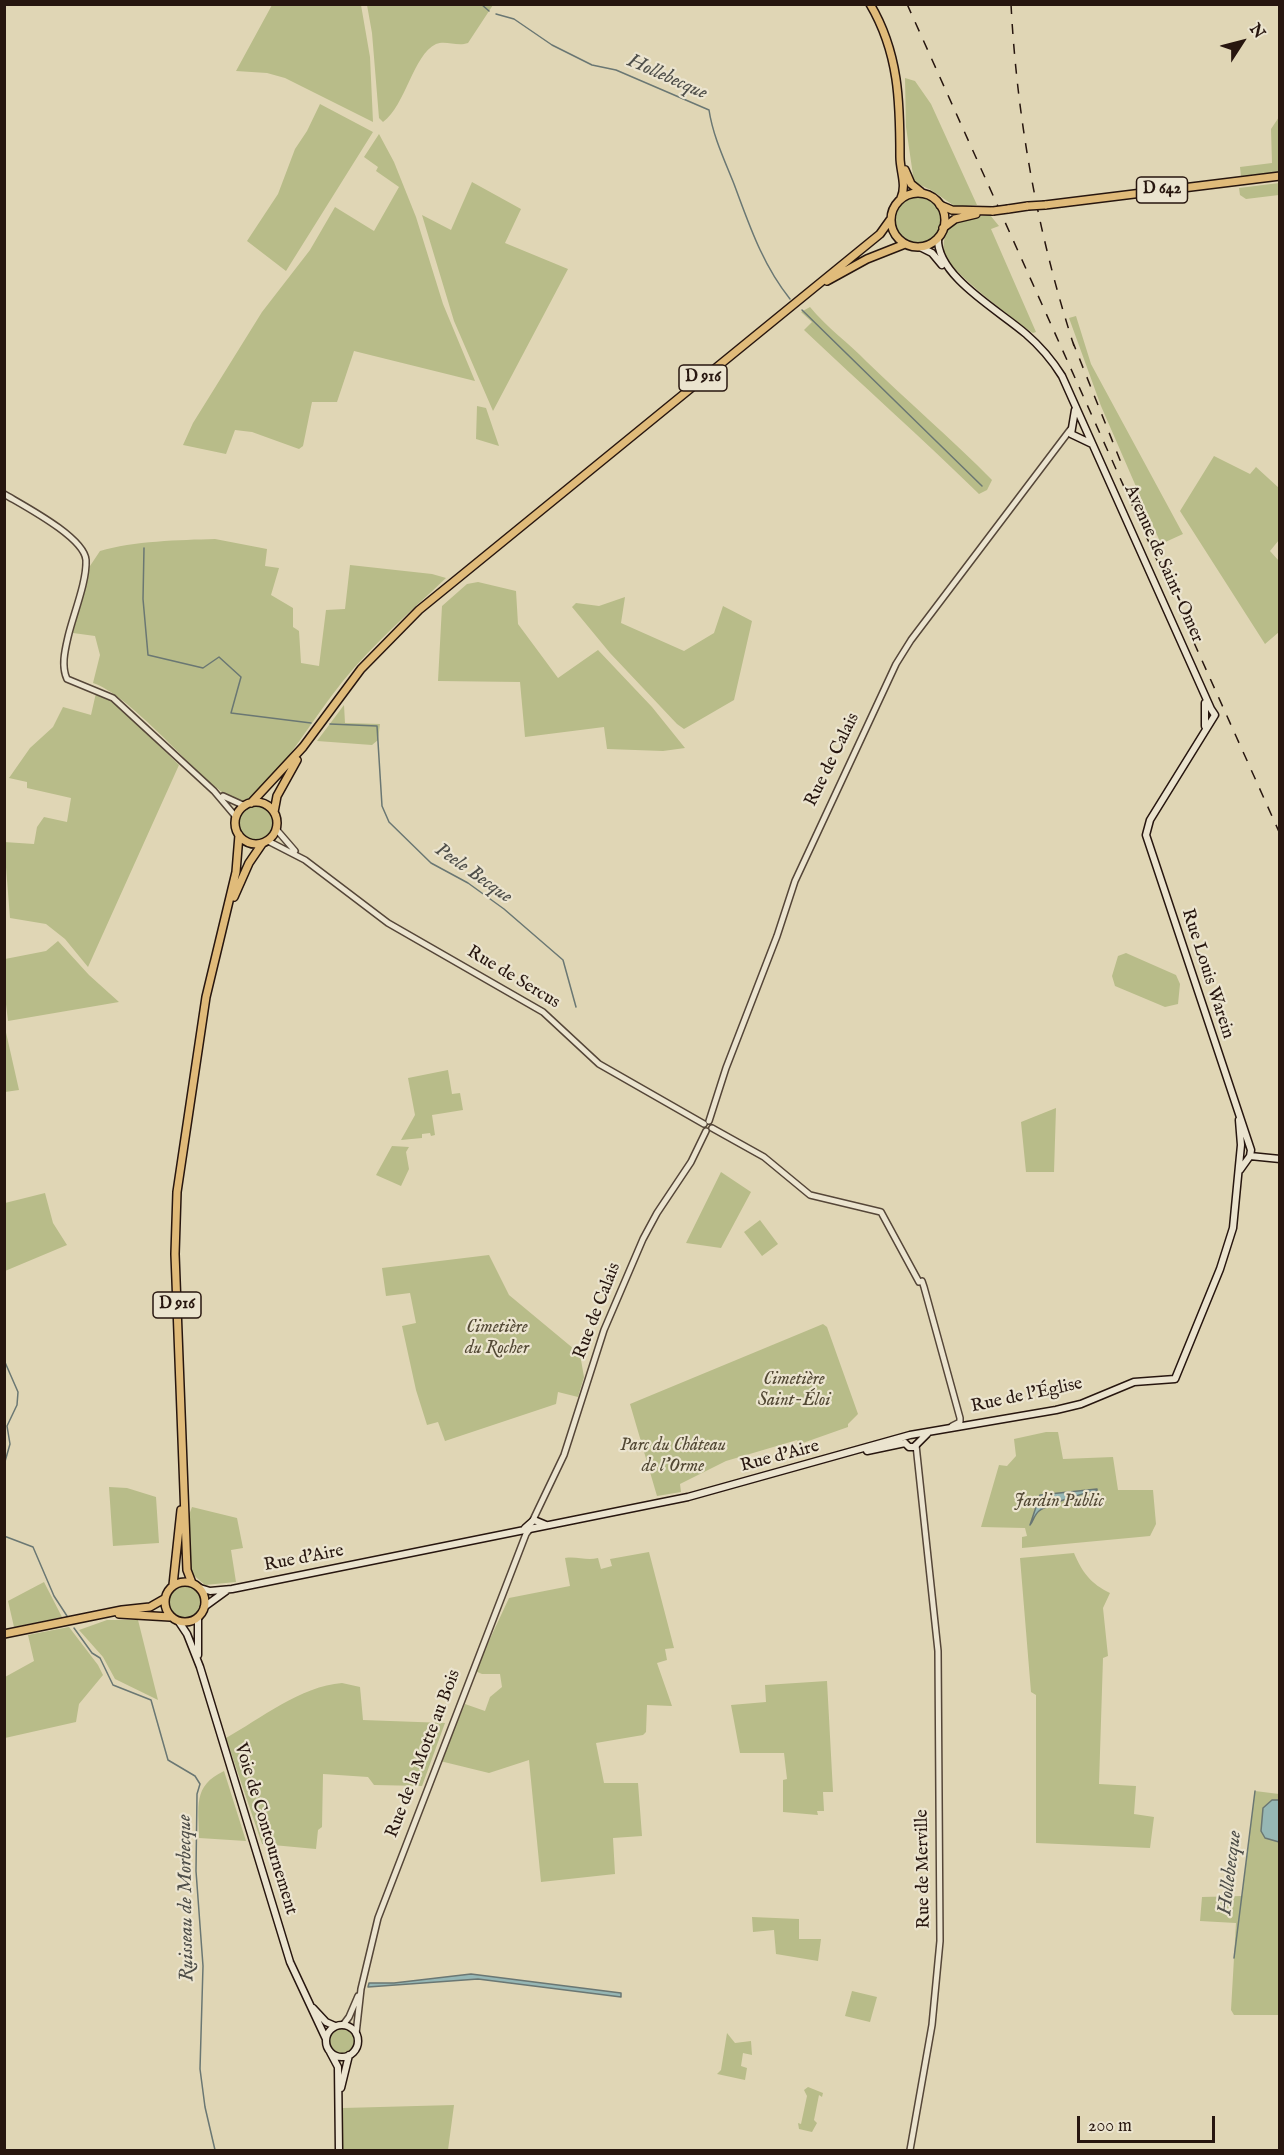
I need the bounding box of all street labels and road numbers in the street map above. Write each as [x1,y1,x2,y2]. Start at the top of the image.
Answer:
road number: D 642 [1136,177,1188,203]
road number: D 916 [679,365,727,391]
street label: Avenue de Saint-Omer [1119,482,1207,646]
street label: Rue de Calais [801,710,865,810]
street label: Rue Louis Warein [1176,906,1238,1042]
street label: Rue de Sercus [463,942,563,1014]
street label: Rue de Calais [570,1260,626,1362]
road number: D 916 [153,1292,201,1318]
street label: Rue de l'Église [969,1374,1085,1418]
street label: Rue d'Aire [738,1436,822,1478]
street label: Rue d'Aire [262,1541,346,1577]
street label: Rue de la Motte au Bois [382,1667,466,1841]
street label: Voie de Contournement [229,1740,301,1918]
street label: Rue de Merville [912,1809,936,1929]

